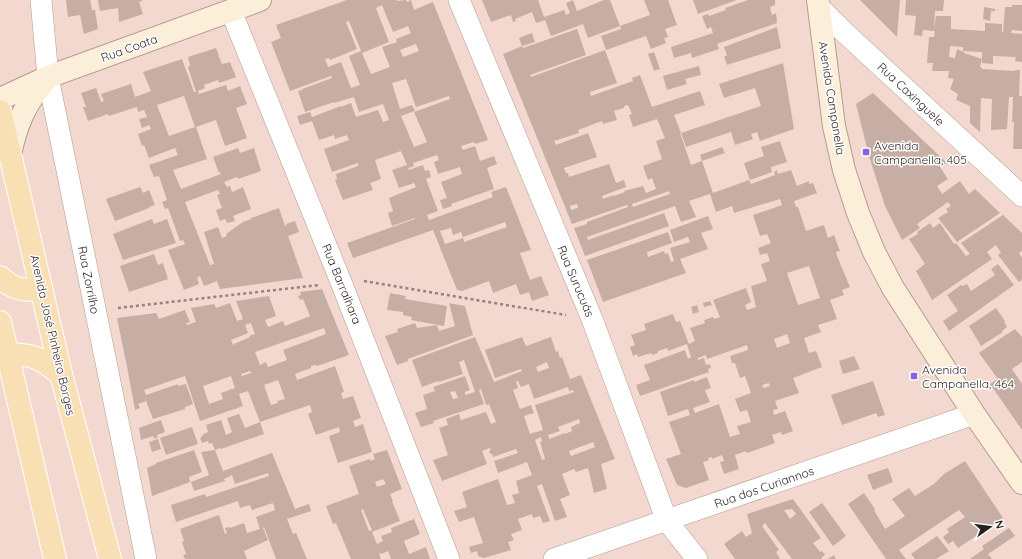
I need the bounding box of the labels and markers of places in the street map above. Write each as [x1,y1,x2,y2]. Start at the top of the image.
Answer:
place label: Avenida Campanella, 405 [874,138,967,167]
marker: Avenida Campanella, 405 [861,147,871,157]
place label: Avenida Campanella, 464 [922,362,1014,391]
marker: Avenida Campanella, 464 [909,371,919,381]

